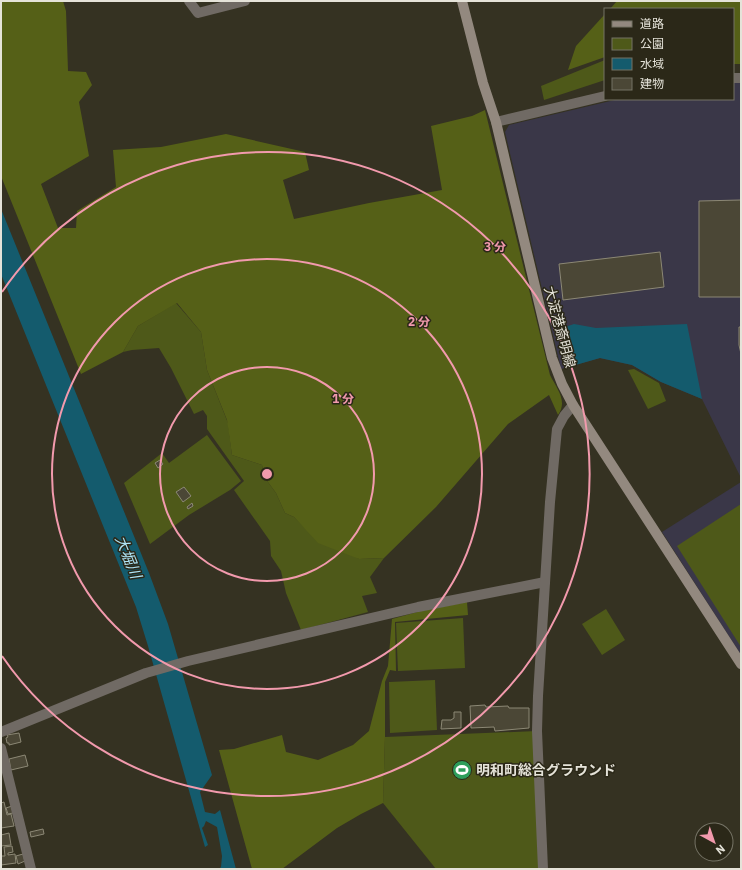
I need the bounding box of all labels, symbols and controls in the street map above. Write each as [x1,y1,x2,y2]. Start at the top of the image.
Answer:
legend [604,8,734,100]
text: 道路 [640,16,664,31]
text: 公園 [640,36,664,51]
text: 水域 [640,56,664,71]
text: 建物 [640,76,664,91]
text: 3 分 [484,239,506,254]
street label: 大淀港斎明線 [540,284,580,370]
text: 2 分 [408,314,430,329]
text: 1 分 [332,391,354,406]
centre of rings [260,467,274,481]
water label: 大堀川 [111,532,146,583]
sports icon: 明和町総合グラウンド [451,759,473,781]
place label: 明和町総合グラウンド [476,761,616,779]
north arrow [694,822,734,862]
text: N [713,842,728,858]

